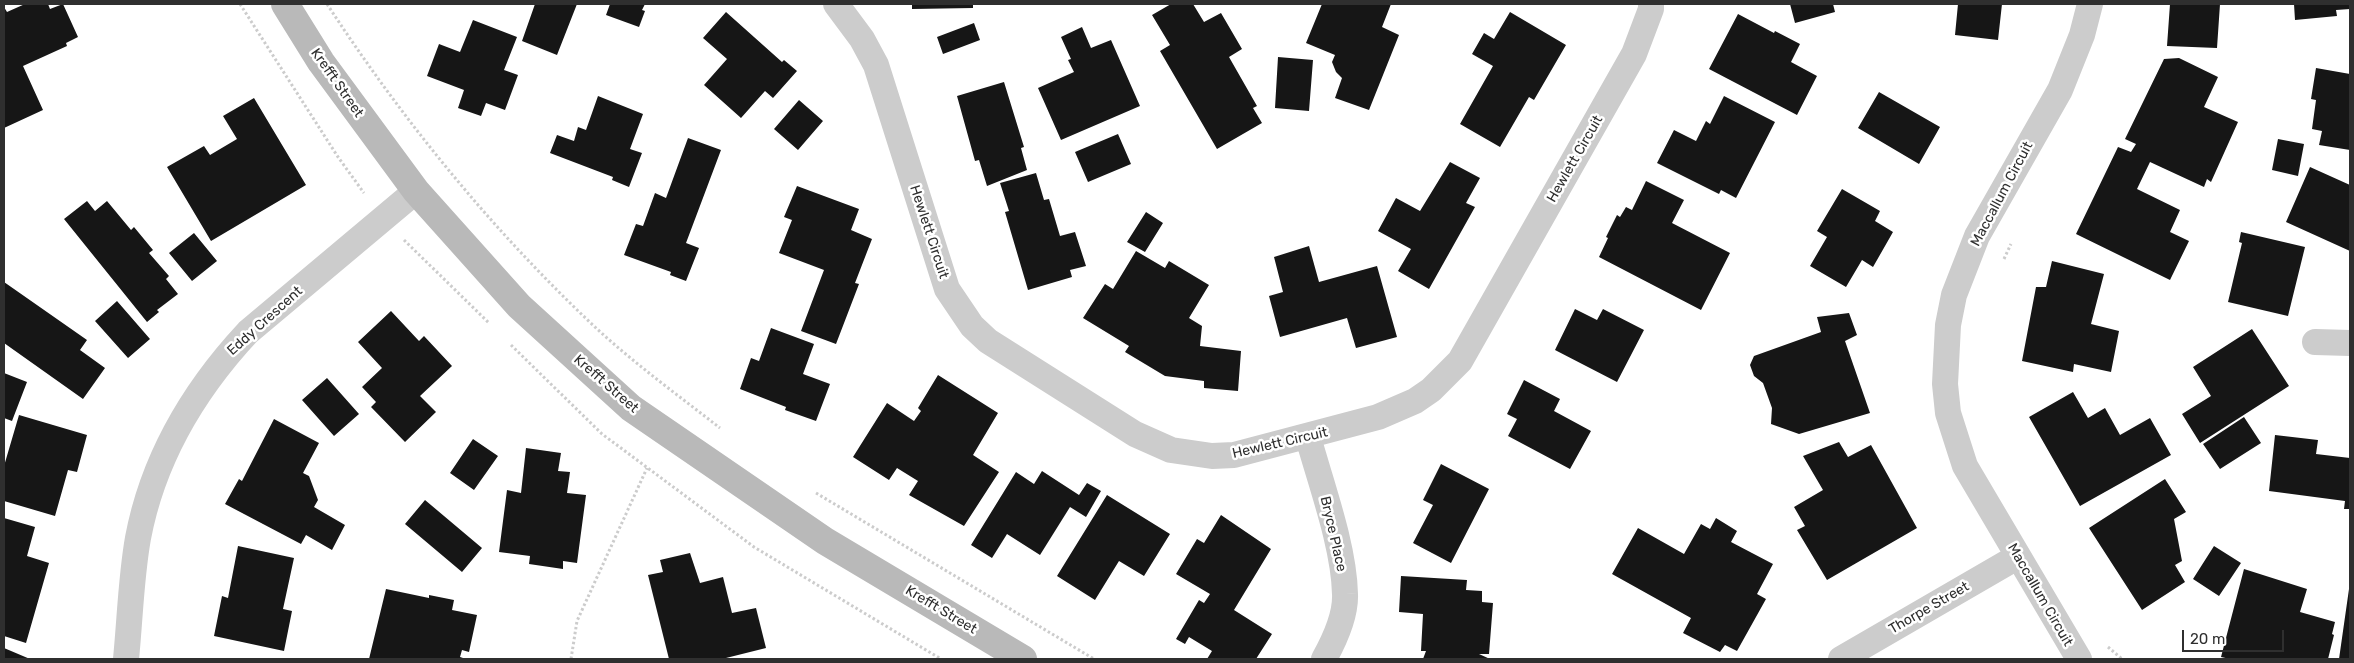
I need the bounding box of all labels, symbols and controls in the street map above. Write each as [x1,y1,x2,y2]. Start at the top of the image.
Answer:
street label: Krefft Street [307,45,367,121]
street label: Hewlett Circuit [1543,113,1607,205]
street label: Maccallum Circuit [1967,139,2037,249]
street label: Hewlett Circuit [906,183,952,281]
street label: Eddy Crescent [224,283,306,359]
street label: Krefft Street [570,351,642,417]
street label: Hewlett Circuit [1231,424,1329,462]
street label: Bryce Place [1316,495,1350,573]
street label: Maccallum Circuit [2004,541,2076,649]
street label: Thorpe Street [1886,578,1972,638]
street label: Krefft Street [902,582,980,638]
scale bar [2184,620,2286,652]
text: 20 m [2190,630,2225,648]

